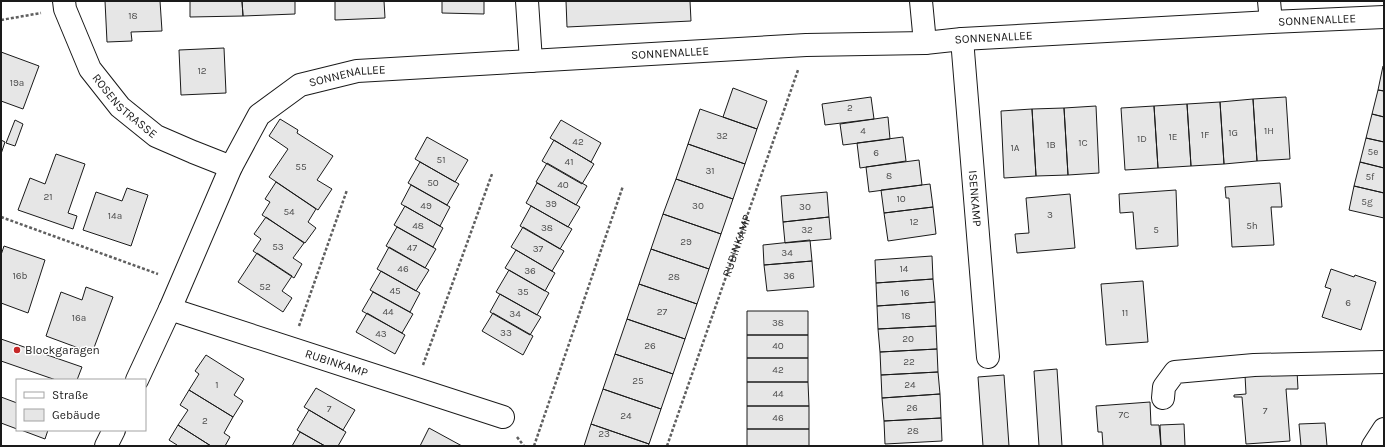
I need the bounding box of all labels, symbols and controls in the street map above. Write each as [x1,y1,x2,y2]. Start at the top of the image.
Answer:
house number: 18 [128,10,138,22]
street label: SONNENALLEE [1278,11,1356,29]
street label: SONNENALLEE [954,28,1033,47]
street label: SONNENALLEE [631,44,709,62]
street label: SONNENALLEE [307,62,386,90]
house number: 12 [197,65,207,77]
street label: ROSENSTRASSE [89,71,160,141]
house number: 19a [10,77,24,89]
house number: 2 [847,102,853,114]
house number: 4 [860,125,866,137]
house number: 1H [1264,125,1274,137]
house number: 1G [1228,127,1238,139]
house number: 1F [1201,129,1209,141]
house number: 32 [716,130,728,142]
house number: 1E [1169,131,1177,143]
house number: 1D [1137,133,1147,145]
house number: 42 [572,136,584,148]
house number: 1C [1078,137,1088,149]
house number: 1B [1046,139,1056,151]
house number: 1A [1010,142,1020,154]
house number: 5e [1368,146,1378,158]
house number: 6 [873,147,879,159]
house number: 51 [437,154,445,166]
house number: 41 [565,156,573,168]
house number: 55 [295,161,307,173]
house number: 31 [705,165,715,177]
house number: 8 [886,170,892,182]
street label: ISENKAMP [966,170,984,228]
house number: 5f [1365,171,1375,183]
house number: 50 [427,177,439,189]
house number: 40 [557,179,569,191]
house number: 21 [43,191,53,203]
house number: 10 [896,193,906,205]
house number: 5g [1361,196,1373,208]
house number: 39 [545,198,557,210]
house number: 49 [420,200,432,212]
house number: 30 [692,200,704,212]
house number: 30 [799,201,811,213]
house number: 54 [283,206,295,218]
house number: 3 [1047,209,1053,221]
house number: 14a [108,210,122,222]
street label: RUBINKAMP [719,212,754,279]
house number: 12 [909,216,919,228]
house number: 48 [412,220,424,232]
house number: 5h [1246,220,1258,232]
house number: 38 [541,222,553,234]
house number: 32 [801,224,813,236]
house number: 5 [1153,224,1159,236]
house number: 29 [680,236,692,248]
house number: 53 [272,241,284,253]
house number: 47 [407,242,417,254]
house number: 37 [533,243,544,255]
house number: 34 [781,247,793,259]
house number: 46 [397,263,409,275]
house number: 14 [900,263,909,275]
house number: 36 [524,265,536,277]
house number: 16b [13,270,28,282]
house number: 36 [783,270,795,282]
house number: 28 [668,271,680,283]
house number: 52 [259,281,271,293]
house number: 45 [389,285,401,297]
house number: 35 [517,286,529,298]
house number: 16 [900,287,910,299]
house number: 6 [1345,297,1351,309]
house number: 44 [382,306,394,318]
house number: 27 [657,306,668,318]
house number: 11 [1122,307,1128,319]
house number: 34 [509,308,521,320]
house number: 18 [901,310,911,322]
house number: 16a [72,312,86,324]
house number: 38 [772,317,784,329]
house number: 33 [500,327,512,339]
house number: 43 [375,328,387,340]
house number: 20 [902,333,914,345]
house number: 26 [644,340,656,352]
house number: 40 [772,340,784,352]
place label: Blockgaragen [25,343,100,357]
marker: Blockgaragen [12,345,22,355]
street label: RUBINKAMP [303,346,370,380]
house number: 22 [903,356,915,368]
house number: 42 [772,364,784,376]
house number: 25 [632,375,644,387]
legend [16,379,146,431]
house number: 1 [215,379,219,391]
house number: 24 [904,379,916,391]
text: Straße [52,388,88,402]
house number: 44 [772,388,784,400]
house number: 26 [906,402,918,414]
house number: 7 [327,403,332,415]
house number: 7 [1263,405,1268,417]
text: Gebäude [52,408,100,422]
house number: 7C [1119,409,1129,421]
house number: 24 [620,410,632,422]
house number: 46 [772,412,784,424]
house number: 2 [202,415,208,427]
house number: 28 [907,425,919,437]
house number: 23 [598,428,610,440]

